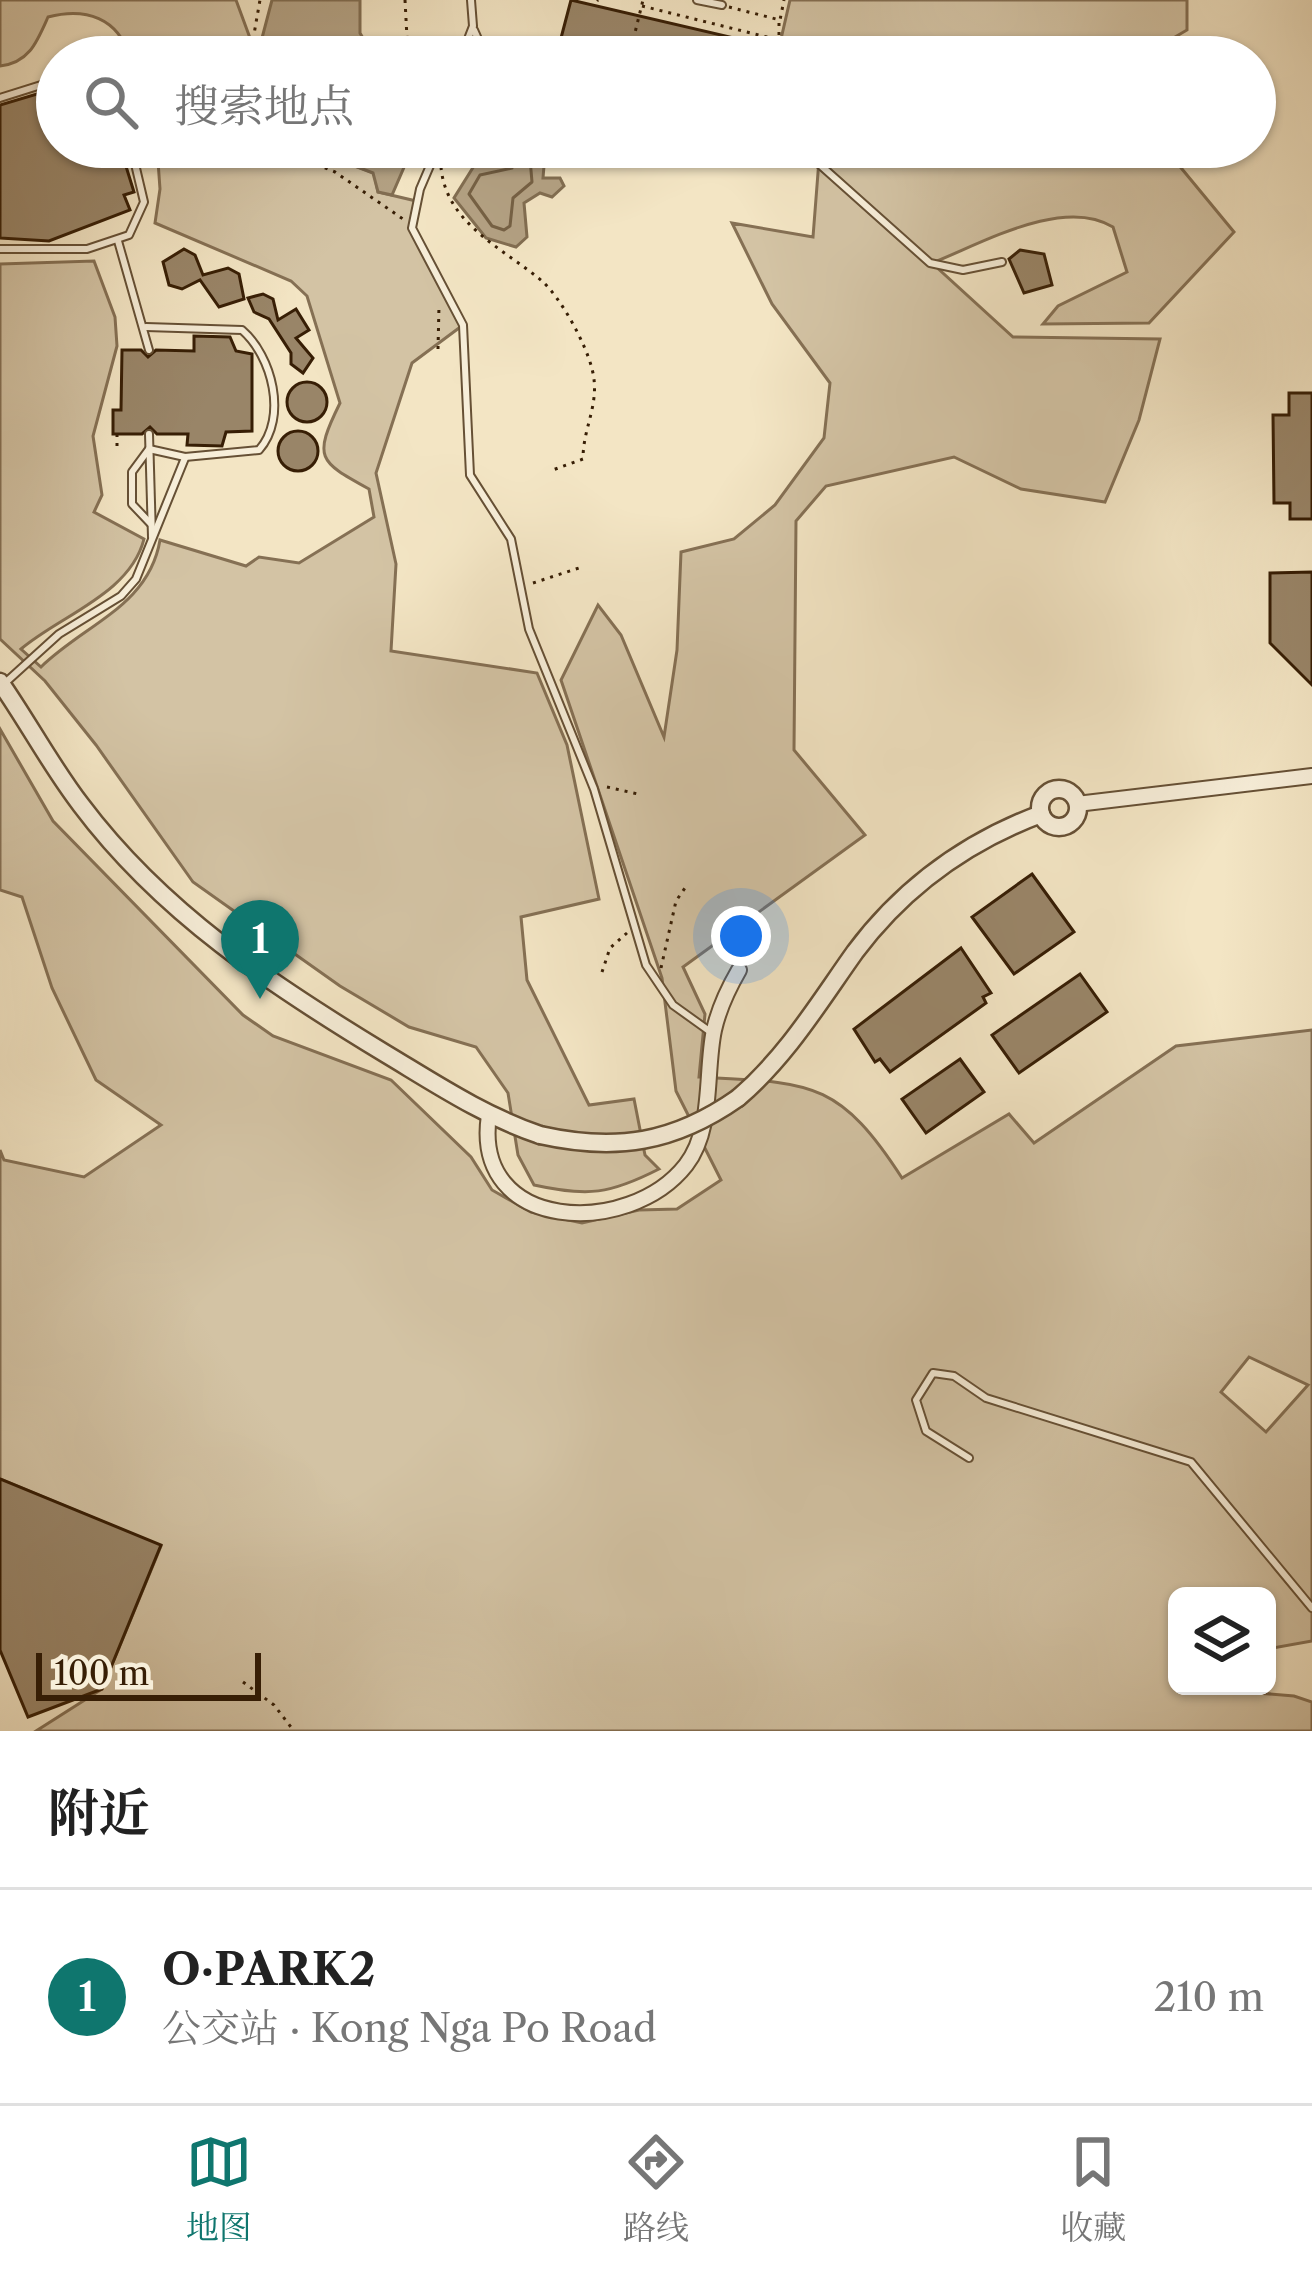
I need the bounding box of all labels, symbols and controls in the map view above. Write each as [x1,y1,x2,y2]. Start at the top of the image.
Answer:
search box [36,36,1276,168]
icon: search [78,69,144,135]
text: 搜索地点 [174,78,354,134]
pin: 1 [221,900,299,999]
your location [711,906,771,966]
map controls [1168,1587,1276,1695]
button: layers [1168,1587,1276,1695]
scale bar [36,1647,261,1700]
text: 100 m [54,1653,149,1694]
text: 附近 [48,1782,150,1844]
text: O·PARK2 [162,1941,376,1997]
text: 1 [78,1973,96,2021]
text: 210 m [1154,1973,1264,2021]
text: 公交站 · Kong Nga Po Road [162,2004,657,2052]
tab: 地图 [186,2129,252,2248]
tab: 路线 [623,2129,689,2248]
tab: 收藏 [1060,2129,1126,2248]

